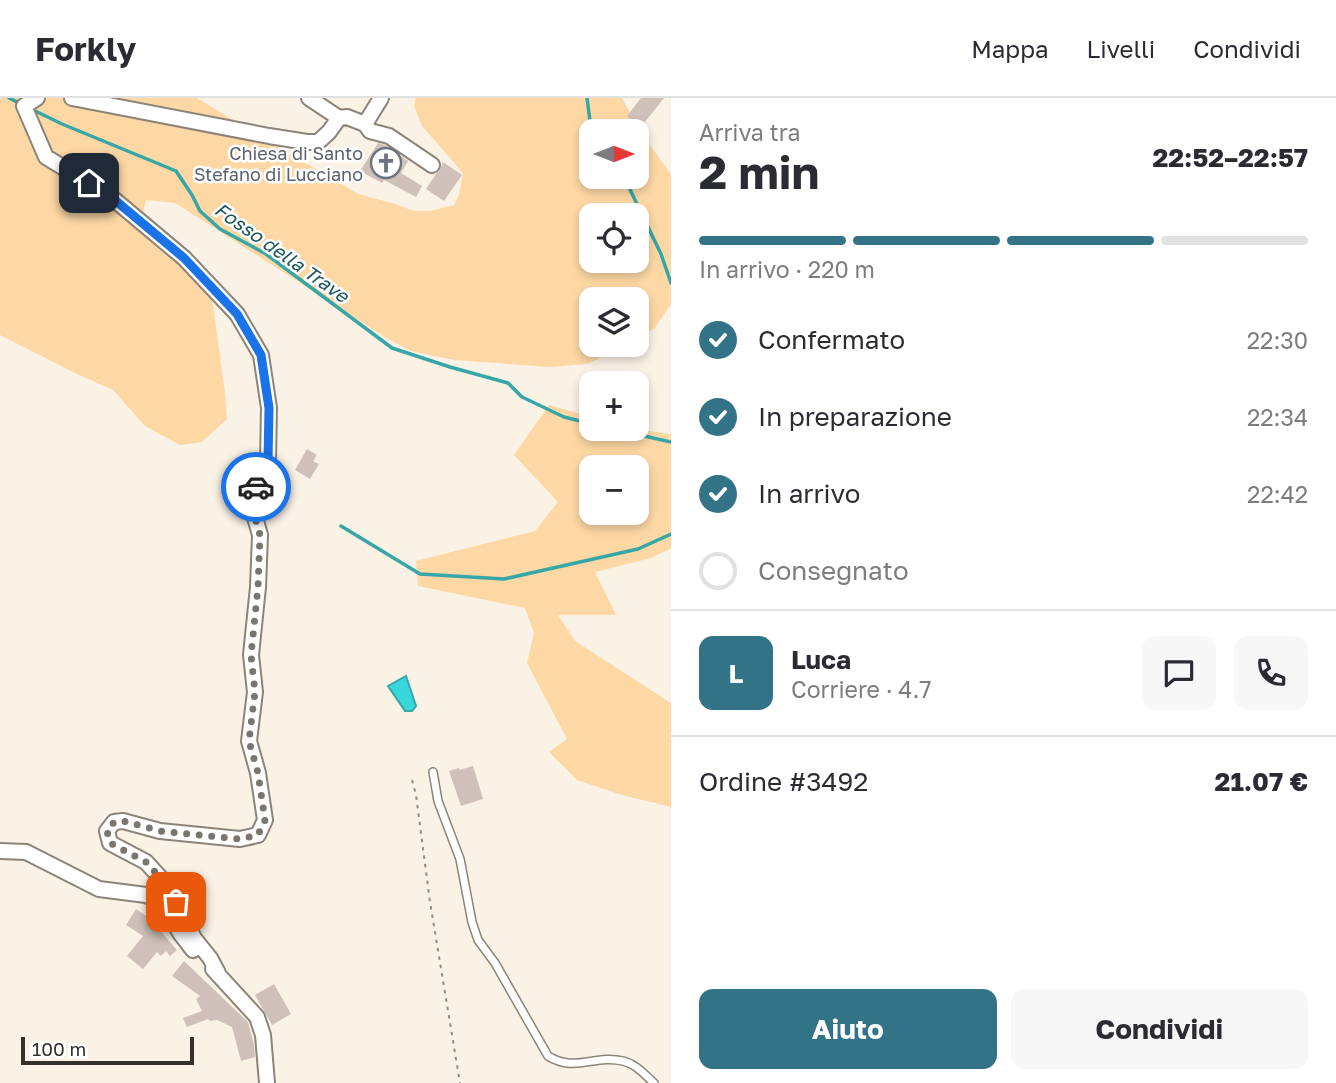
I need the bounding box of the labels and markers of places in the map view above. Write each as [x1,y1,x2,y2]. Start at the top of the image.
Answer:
place label: Chiesa di Santo Stefano di Lucciano [194,142,363,185]
church icon: Chiesa di Santo Stefano di Lucciano [369,146,403,180]
pin [59,153,119,213]
pin [146,872,206,932]

